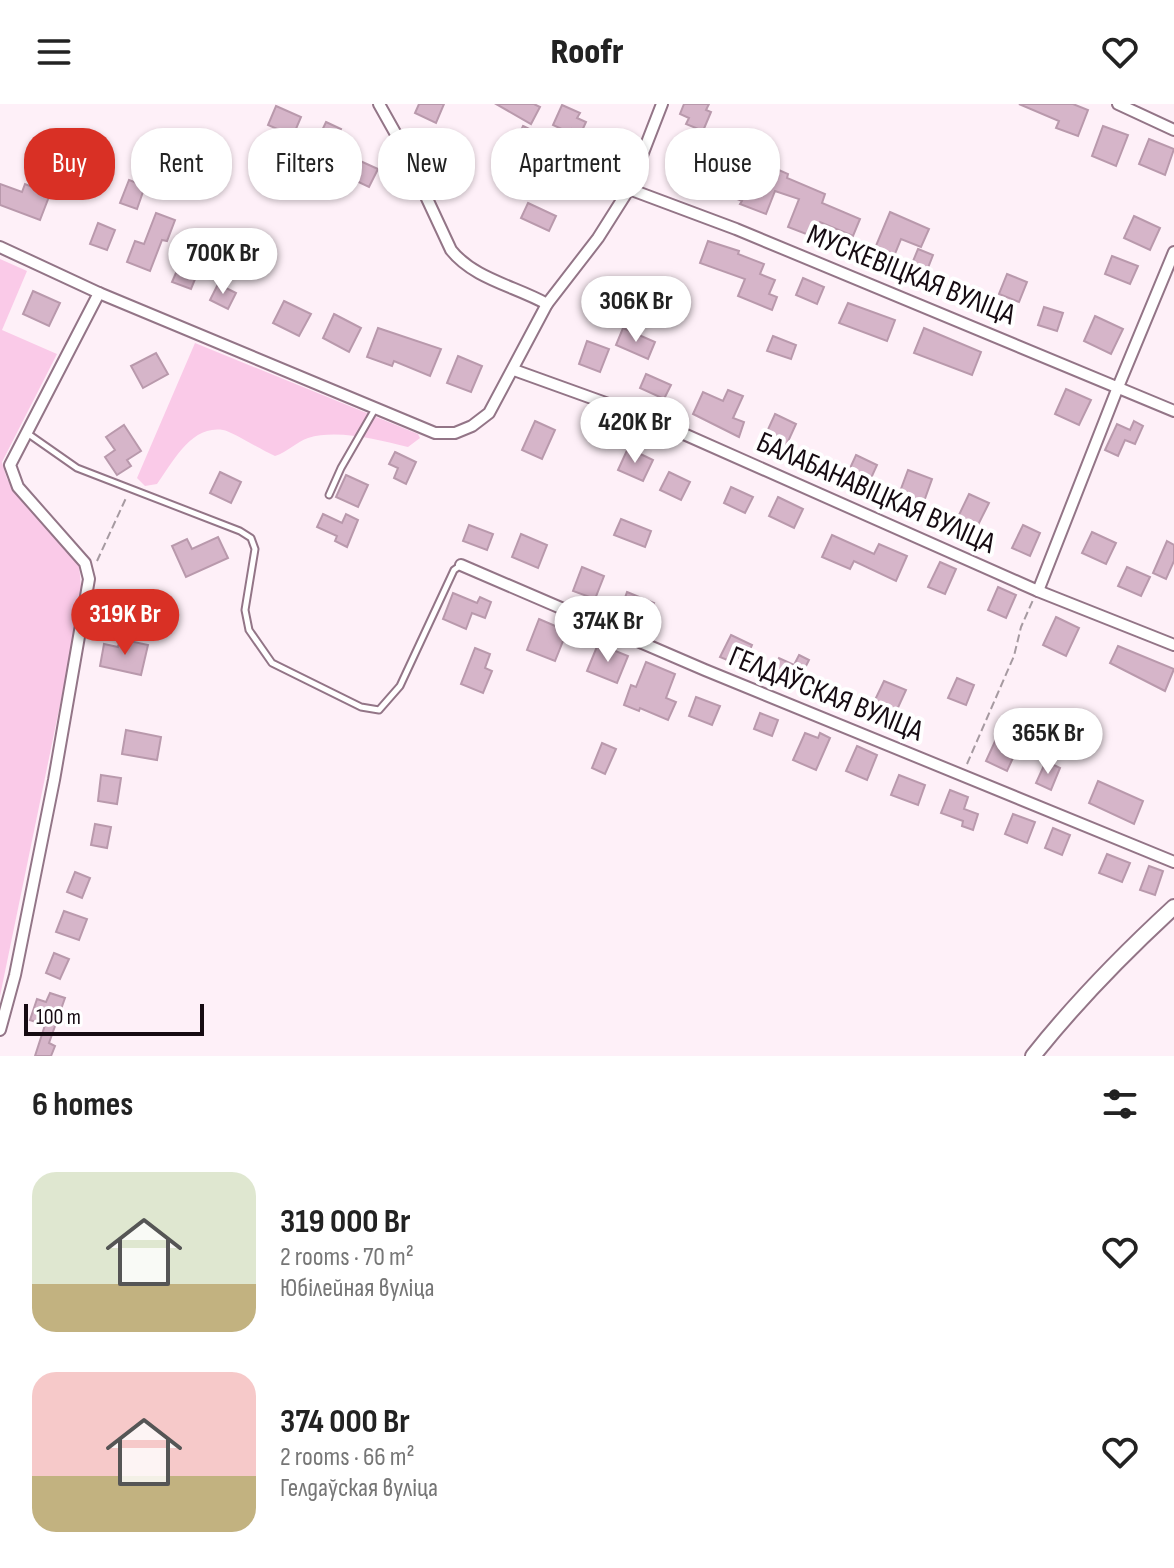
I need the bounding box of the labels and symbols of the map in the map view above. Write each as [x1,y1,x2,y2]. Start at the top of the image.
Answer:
street label: МУСКЕВІЦКАЯ ВУЛІЦА [802,217,1021,333]
pin: 700K Br [149,228,297,296]
pin: 306K Br [562,276,710,344]
pin: 420K Br [561,397,709,465]
street label: БАЛАБАНАВІЦКАЯ ВУЛІЦА [751,424,1001,562]
pin: 319K Br [51,589,199,657]
pin: 374K Br [534,596,682,664]
street label: ГЕЛДАЎСКАЯ ВУЛІЦА [724,639,929,749]
pin: 365K Br [974,708,1122,776]
scale bar [24,1000,204,1036]

